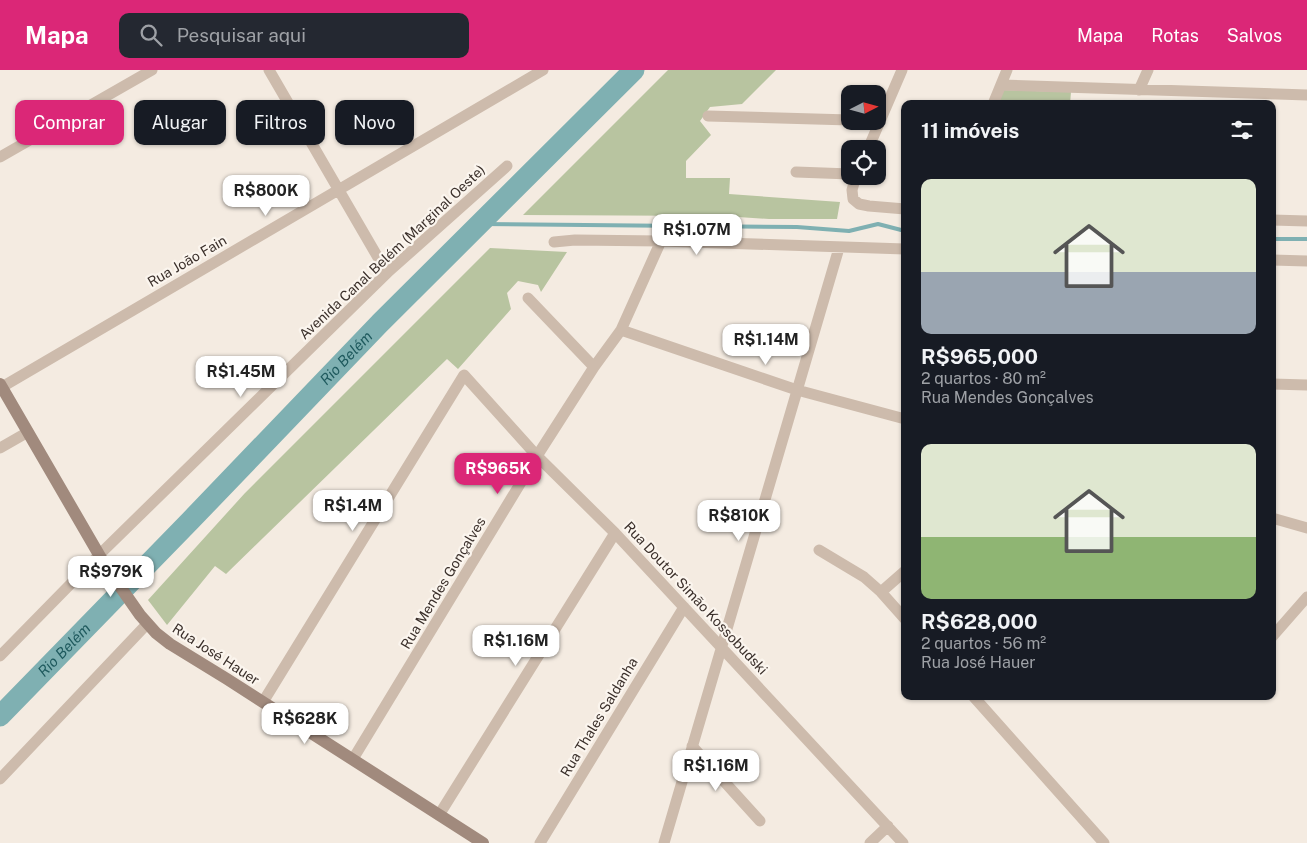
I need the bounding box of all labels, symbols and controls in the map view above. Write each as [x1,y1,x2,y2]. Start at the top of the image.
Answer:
search box [119,13,469,58]
text: Mapa [25,21,89,49]
icon: search [137,21,165,49]
text: Pesquisar aqui [177,24,306,46]
text: Mapa [1077,25,1123,46]
text: Rotas [1151,25,1199,46]
text: Salvos [1227,25,1282,46]
north arrow [841,85,886,130]
map controls [841,85,886,185]
chip: Comprar [15,100,124,145]
chip: Alugar [134,100,226,145]
chip: Filtros [236,100,325,145]
chip: Novo [335,100,414,145]
icon: filters [1228,116,1256,144]
text: 11 imóveis [921,118,1019,143]
button: locate [841,140,886,185]
street label: Avenida Canal Belém (Marginal Oeste) [296,162,488,342]
pin: R$800K [225,174,307,217]
text: R$800K [234,181,298,200]
icon: home [1044,211,1134,301]
pin: R$1.07M [651,214,743,256]
text: R$1.07M [663,220,731,239]
street label: Rua João Fain [145,232,229,290]
pin: R$1.14M [720,324,812,366]
water label: Rio Belém [316,327,376,388]
text: R$1.14M [733,330,799,349]
text: R$965,000 [921,344,1038,369]
pin: R$1.45M [195,356,287,398]
text: R$1.45M [207,362,275,381]
text: 2 quartos · 80 m² [921,369,1046,388]
text: Rua Mendes Gonçalves [921,388,1094,407]
pin: R$965K [457,452,539,495]
text: R$965K [465,459,531,478]
icon: home [1044,476,1134,566]
pin: R$1.4M [312,490,394,532]
text: R$1.4M [324,496,382,515]
pin: R$810K [698,500,780,542]
text: R$810K [708,506,770,525]
street label: Rua Mendes Gonçalves [397,514,489,652]
street label: Rua Doutor Simão Kossobudski [621,518,771,678]
pin: R$979K [70,556,152,598]
text: R$979K [79,562,143,581]
text: R$628,000 [921,609,1038,634]
water label: Rio Belém [34,620,94,680]
street label: Rua José Hauer [170,620,262,688]
pin: R$1.16M [470,624,562,667]
text: R$1.16M [483,631,549,650]
text: 2 quartos · 56 m² [921,634,1046,653]
text: Rua José Hauer [921,653,1036,672]
street label: Rua Thales Saldanha [557,655,641,779]
pin: R$628K [264,702,346,745]
text: R$628K [273,709,337,728]
pin: R$1.16M [670,750,762,792]
text: R$1.16M [683,756,749,775]

